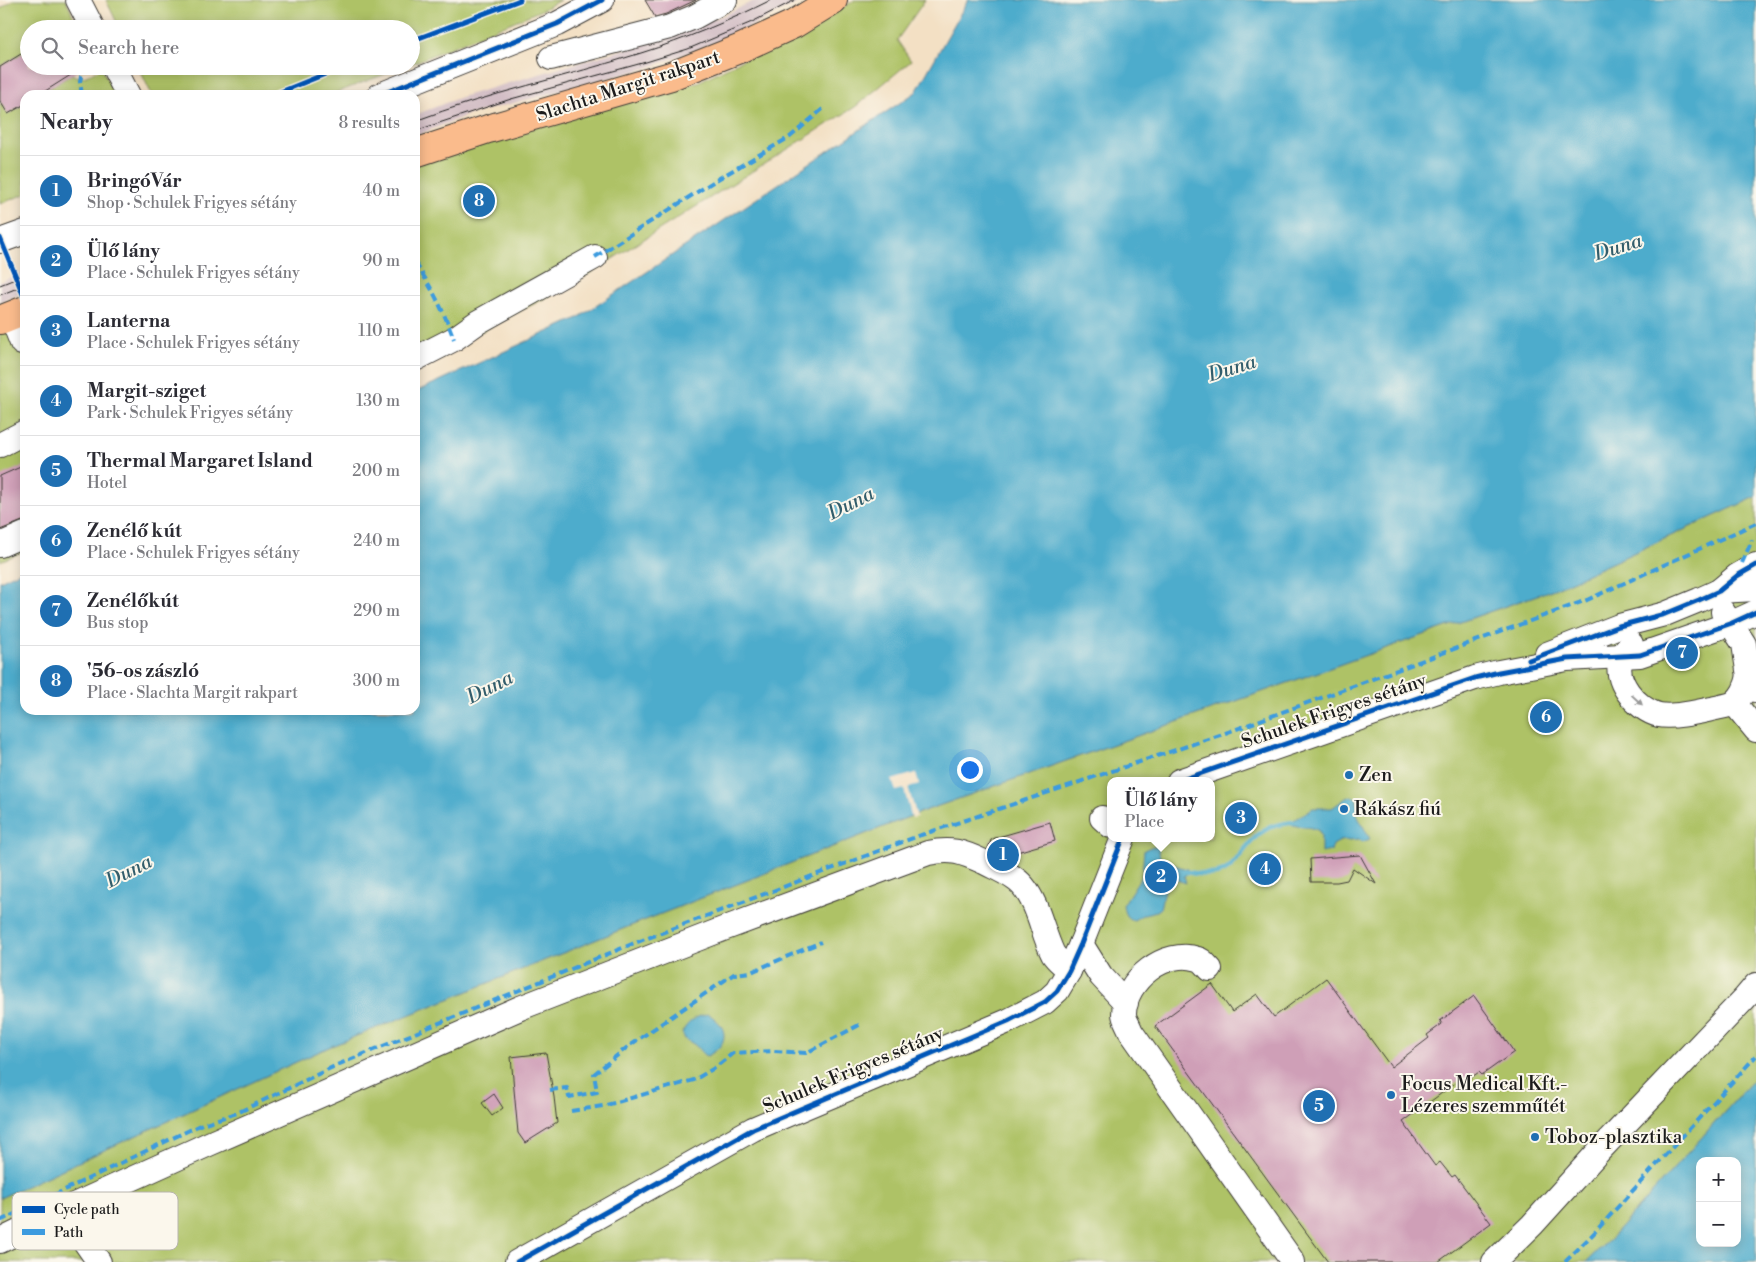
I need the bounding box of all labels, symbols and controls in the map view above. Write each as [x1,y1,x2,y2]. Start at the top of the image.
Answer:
search box [20,20,420,75]
icon: search [38,34,66,62]
text: Search here [78,36,179,60]
street label: Slachta Margit rakpart [533,45,723,127]
text: Nearby [40,110,113,136]
text: 8 results [338,113,400,133]
text: BringóVár [87,169,182,193]
text: 1 [52,181,60,201]
text: 40 m [363,181,400,201]
pin: 8 [463,182,495,220]
text: Shop · Schulek Frigyes sétány [87,193,297,213]
water label: Duna [1590,229,1646,267]
text: Ülő lány [87,239,160,263]
text: 2 [51,251,61,271]
text: 90 m [362,251,400,271]
text: Place · Schulek Frigyes sétány [87,263,300,283]
text: Lanterna [87,309,170,333]
text: 3 [51,321,61,341]
text: 110 m [358,321,400,341]
text: Place · Schulek Frigyes sétány [87,333,300,353]
water label: Duna [1204,350,1260,388]
text: Margit-sziget [87,379,206,403]
text: 4 [51,391,61,411]
text: 130 m [356,391,400,411]
text: Park · Schulek Frigyes sétány [87,403,293,423]
text: Thermal Margaret Island [87,449,313,473]
text: 5 [51,461,61,481]
text: 200 m [352,461,400,481]
text: Hotel [87,473,127,493]
water label: Duna [823,481,879,527]
text: Zenélő kút [87,519,182,543]
text: 6 [51,531,61,551]
text: 240 m [353,531,400,551]
text: Place · Schulek Frigyes sétány [87,543,300,563]
text: Zenélőkút [87,589,179,613]
text: 7 [51,601,61,621]
text: 290 m [353,601,400,621]
text: Bus stop [87,613,149,633]
pin: 7 [1666,634,1698,672]
text: '56-os zászló [87,659,199,683]
water label: Duna [462,665,518,711]
street label: Schulek Frigyes sétány [1238,668,1430,754]
text: 8 [51,671,61,691]
text: 300 m [353,671,400,691]
text: Place · Slachta Margit rakpart [87,683,298,703]
one-way arrow [1630,694,1642,706]
pin: 6 [1530,698,1562,736]
your location [957,757,983,783]
place label: Zen [1359,763,1392,787]
marker: Zen [1343,769,1355,781]
popup [1107,777,1215,842]
text: Ülő lány [1125,788,1197,812]
place label: Rákász fiú [1354,797,1441,821]
pin: 3 [1225,799,1257,837]
marker: Rákász fiú [1338,803,1350,815]
text: Place [1125,812,1164,832]
pin: 1 [987,836,1019,874]
water label: Duna [101,849,157,895]
pin: 4 [1249,850,1281,888]
pin: 2 [1145,858,1177,896]
street label: Schulek Frigyes sétány [759,1021,948,1119]
place label: Focus Medical Kft.- Lézeres szemműtét [1401,1072,1568,1118]
pin: 5 [1303,1087,1335,1125]
marker: Focus Medical Kft.- Lézeres szemműtét [1385,1089,1397,1101]
place label: Toboz-plasztika [1545,1125,1683,1149]
marker: Toboz-plasztika [1529,1131,1541,1143]
map controls [1696,1157,1741,1247]
button: + [1696,1157,1741,1202]
legend [12,1192,178,1250]
text: Cycle path [54,1201,120,1219]
button: − [1696,1202,1741,1247]
text: Path [54,1224,84,1242]

